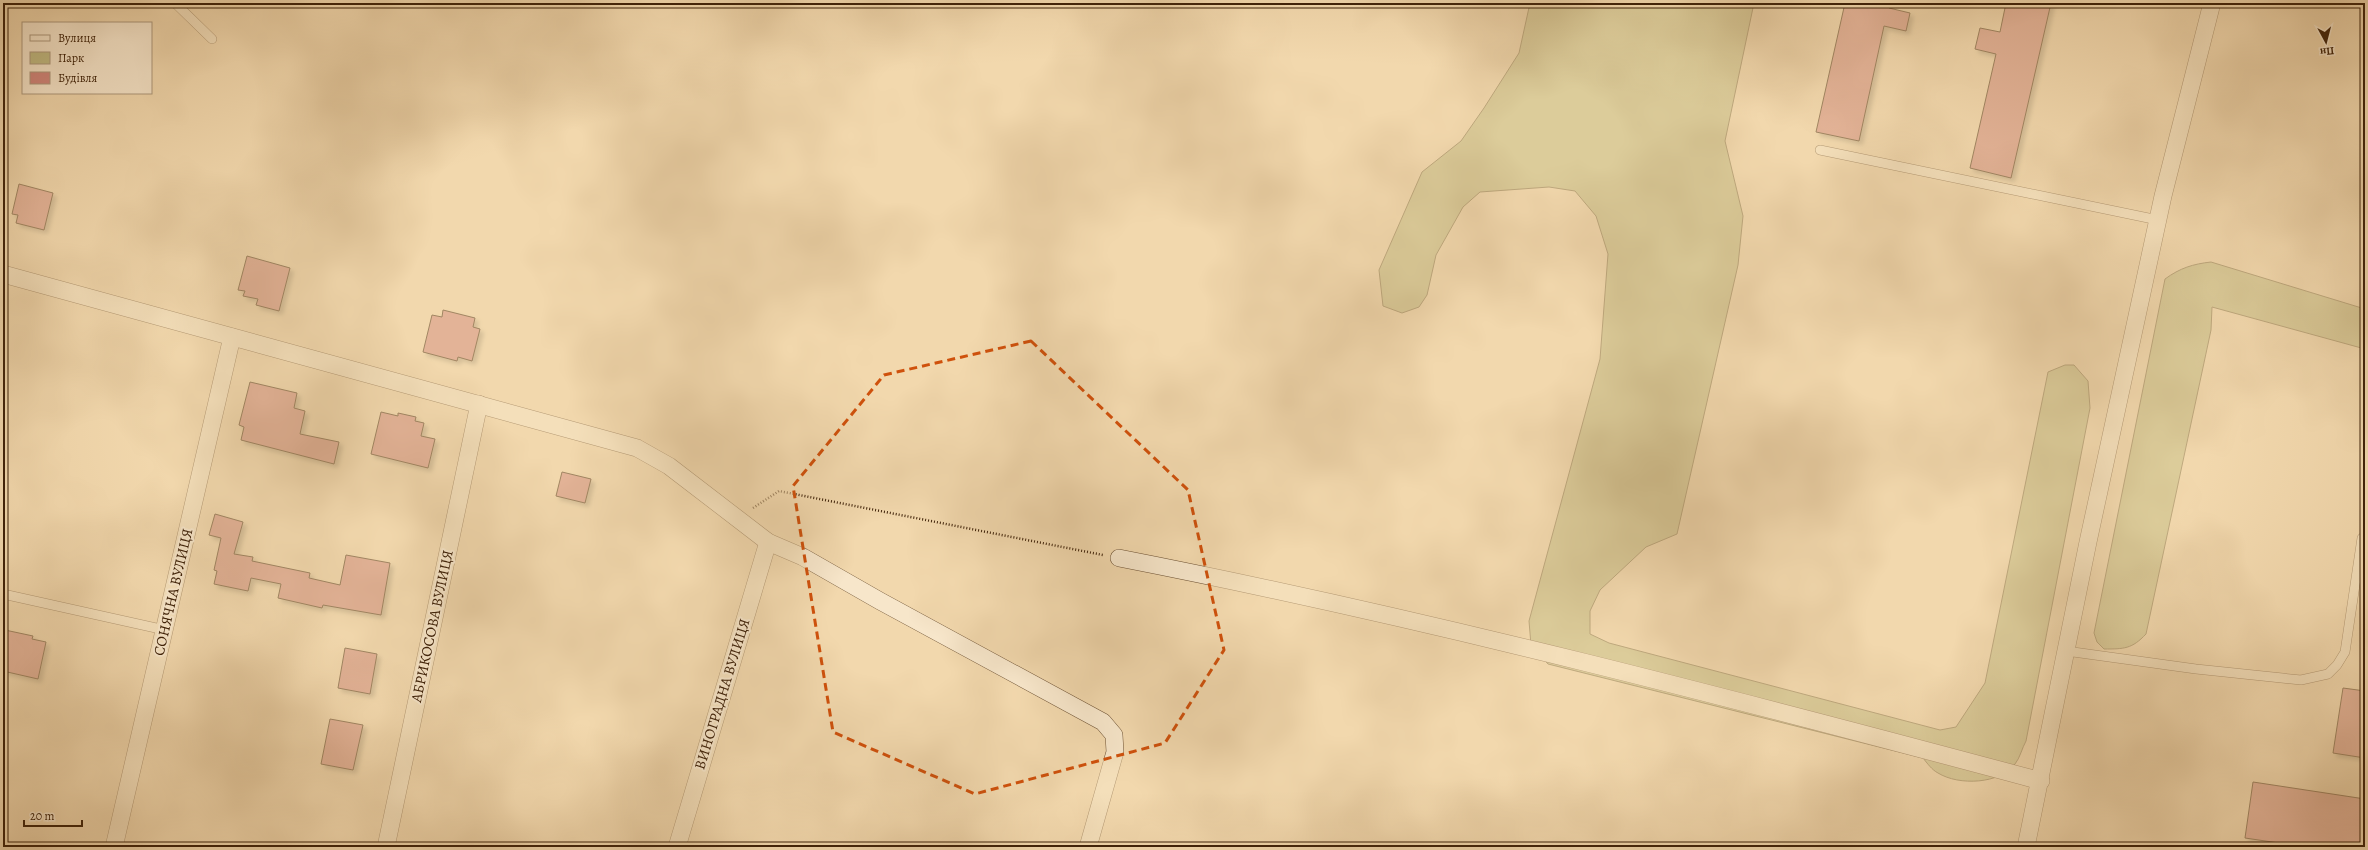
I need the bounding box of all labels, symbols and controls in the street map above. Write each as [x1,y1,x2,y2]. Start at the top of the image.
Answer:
legend [22,22,152,94]
north arrow [2306,22,2346,62]
text: Вулиця [58,30,96,46]
text: Пн [2319,43,2335,60]
text: Парк [58,50,84,66]
text: Будівля [58,70,98,86]
street label: СОНЯЧНА ВУЛИЦЯ [149,526,197,658]
street label: АБРИКОСОВА ВУЛИЦЯ [406,548,458,705]
street label: ВИНОГРАДНА ВУЛИЦЯ [690,616,754,772]
scale bar [24,802,82,828]
text: 20 m [30,808,54,824]

